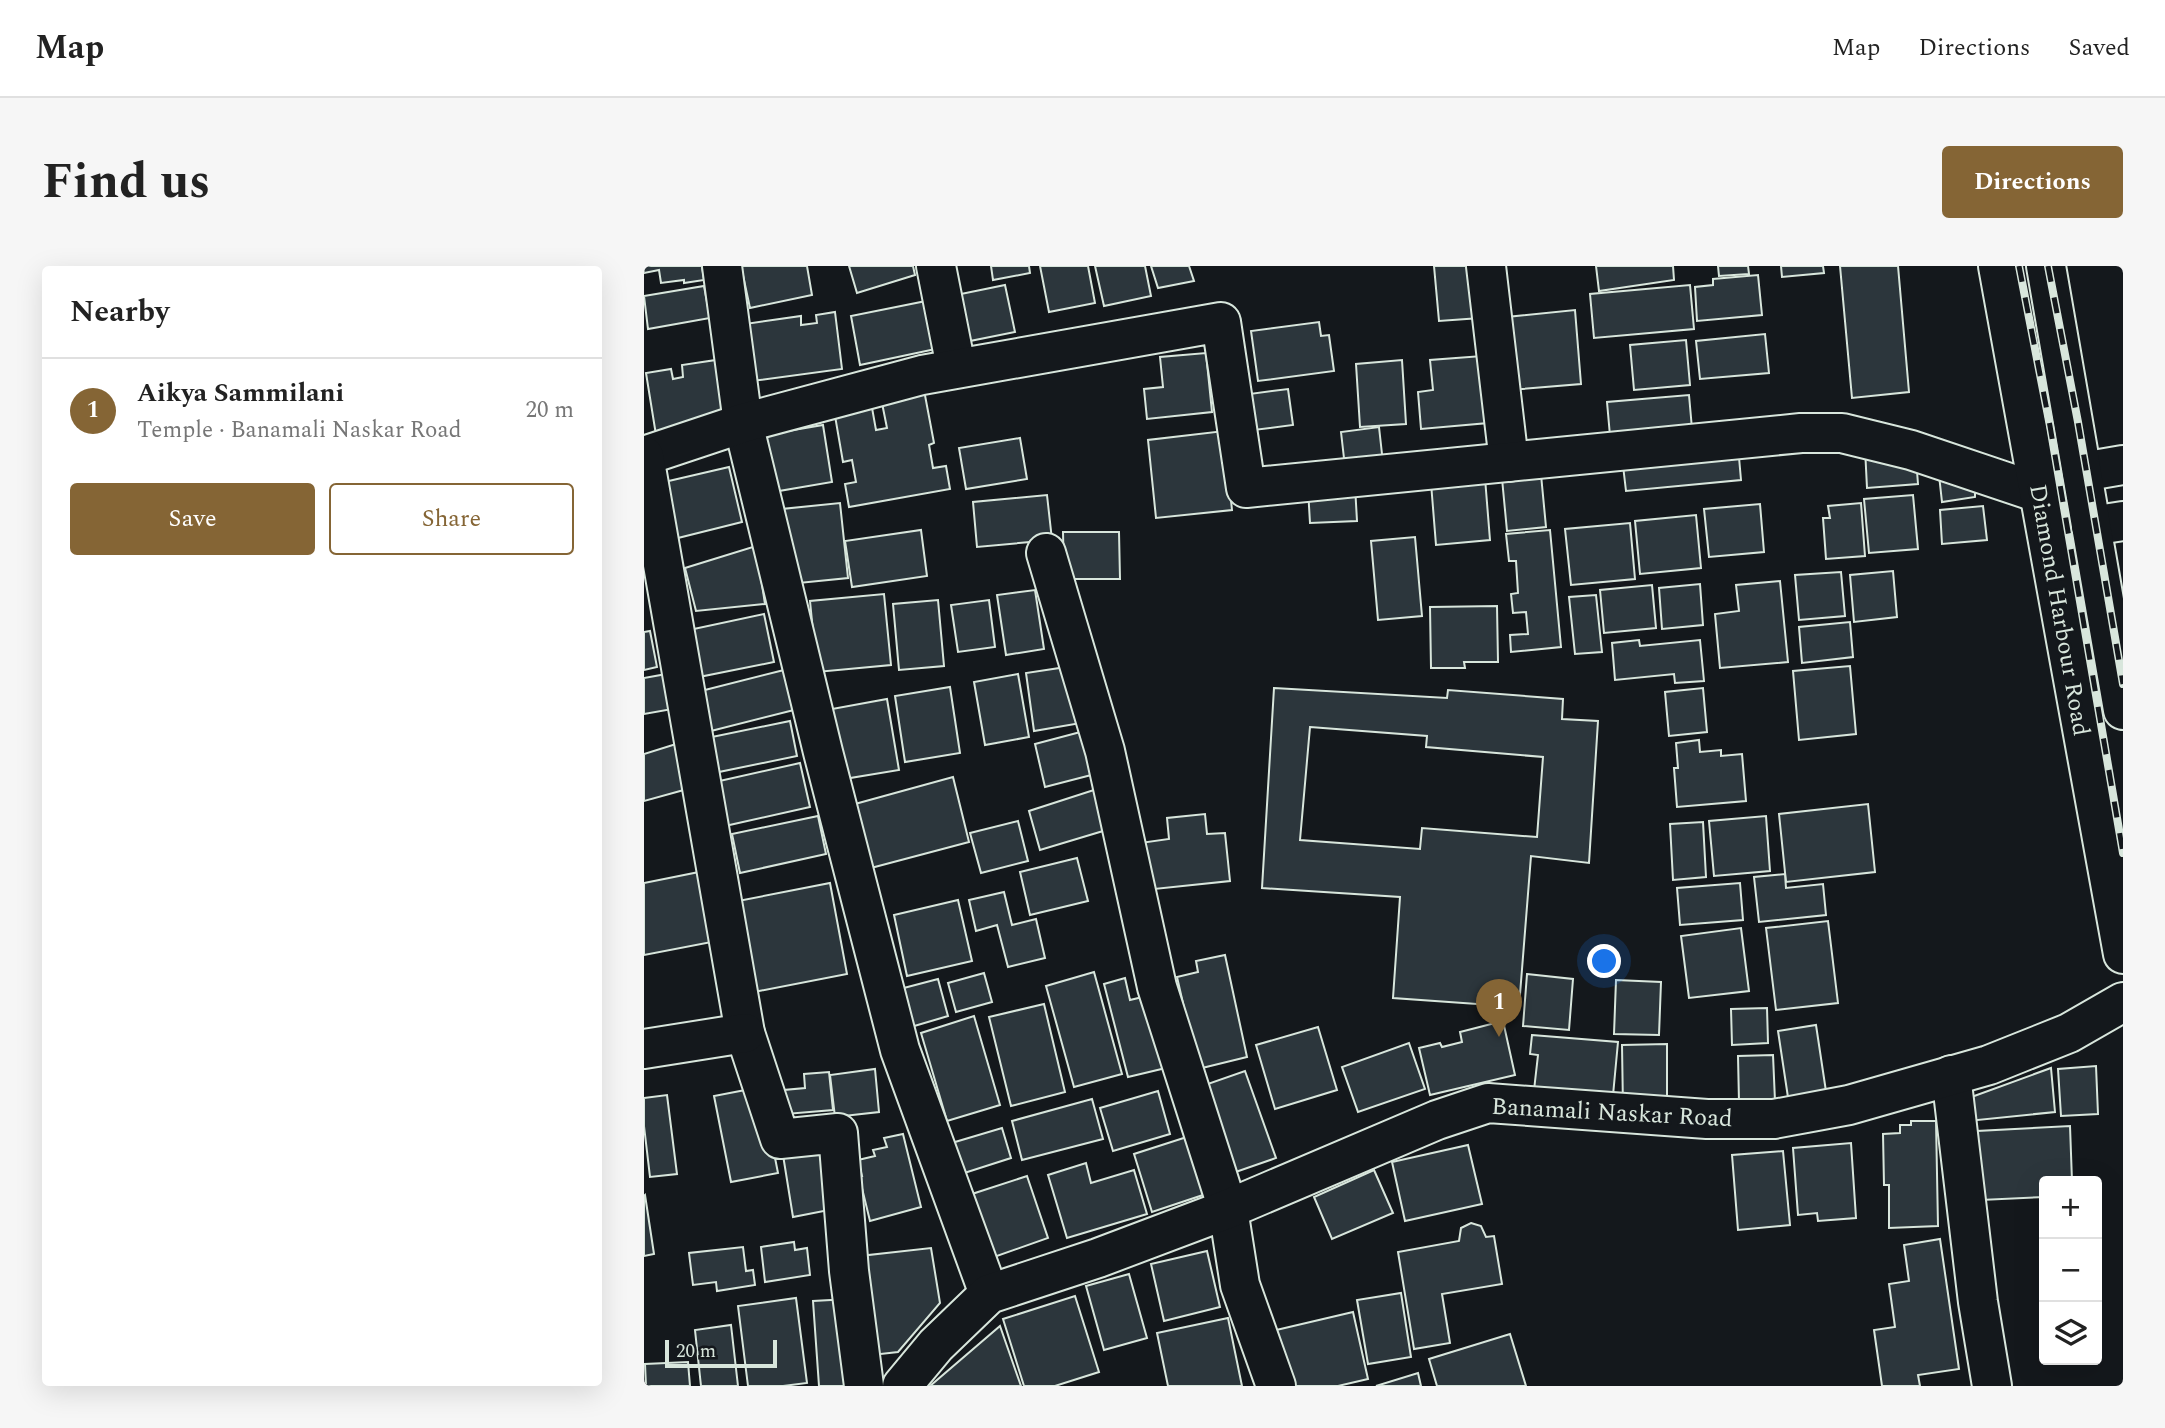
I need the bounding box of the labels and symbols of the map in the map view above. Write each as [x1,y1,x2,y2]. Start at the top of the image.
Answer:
street label: Diamond Harbour Road [2019,481,2099,739]
your location [1587,944,1621,978]
pin: 1 [1476,979,1522,1037]
street label: Banamali Naskar Road [1491,1089,1733,1137]
scale bar [665,1337,777,1369]

